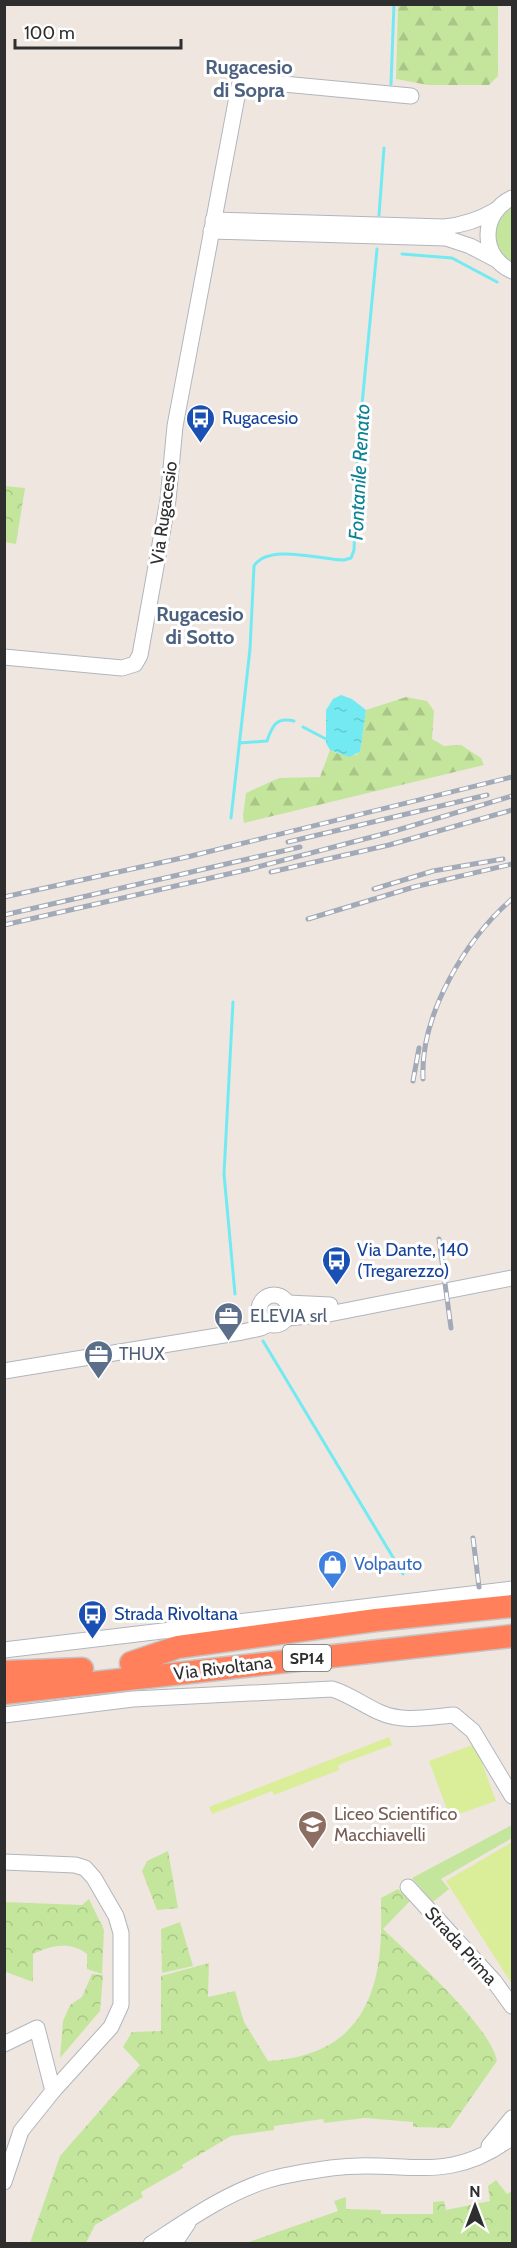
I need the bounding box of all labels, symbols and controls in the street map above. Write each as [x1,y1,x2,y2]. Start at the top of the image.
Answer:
scale bar [15,12,182,50]
text: 100 m [24,22,75,44]
district label: Rugacesio di Sopra [205,55,293,102]
bus stop icon: Rugacesio [185,402,217,444]
water label: Fontanile Renato [343,403,375,541]
place label: Rugacesio [222,407,298,429]
street label: Via Rugacesio [146,460,182,566]
district label: Rugacesio di Sotto [156,602,244,649]
place label: Via Dante, 140 (Tregarezzo) [357,1239,469,1282]
bus stop icon: Via Dante, 140 (Tregarezzo) [320,1244,352,1286]
office icon: ELEVIA srl [213,1300,245,1342]
place label: ELEVIA srl [250,1305,328,1327]
office icon: THUX [82,1338,114,1380]
place label: THUX [119,1343,165,1365]
shop icon: Volpauto [317,1548,349,1590]
place label: Volpauto [354,1553,422,1575]
bus stop icon: Strada Rivoltana [77,1598,109,1640]
place label: Strada Rivoltana [114,1603,238,1625]
road number: SP14 [283,1645,331,1671]
street label: Via Rivoltana [173,1651,274,1685]
place label: Liceo Scientifico Macchiavelli [334,1803,457,1846]
school or university icon: Liceo Scientifico Macchiavelli [297,1808,329,1850]
street label: Strada Prima [420,1902,502,1990]
north arrow [445,2176,505,2236]
text: N [469,2182,481,2201]

